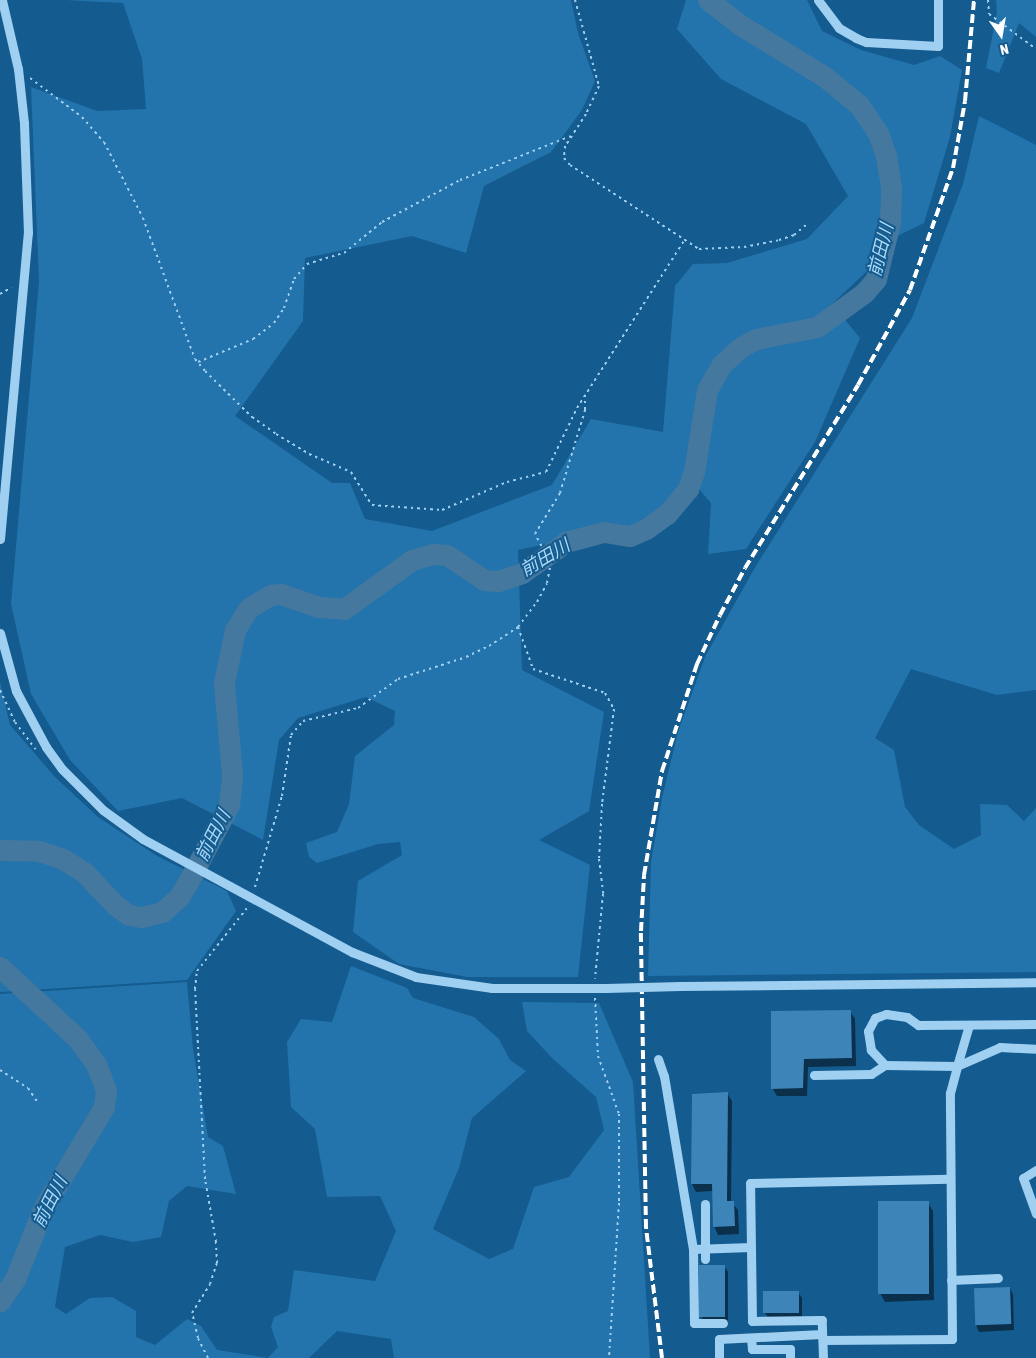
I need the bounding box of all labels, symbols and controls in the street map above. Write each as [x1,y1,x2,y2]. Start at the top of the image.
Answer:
north arrow [976,10,1026,60]
text: N [999,41,1010,58]
water label: 前田川 [864,221,898,279]
water label: 前田川 [516,535,574,581]
water label: 前田川 [191,807,235,865]
water label: 前田川 [28,1173,72,1231]

